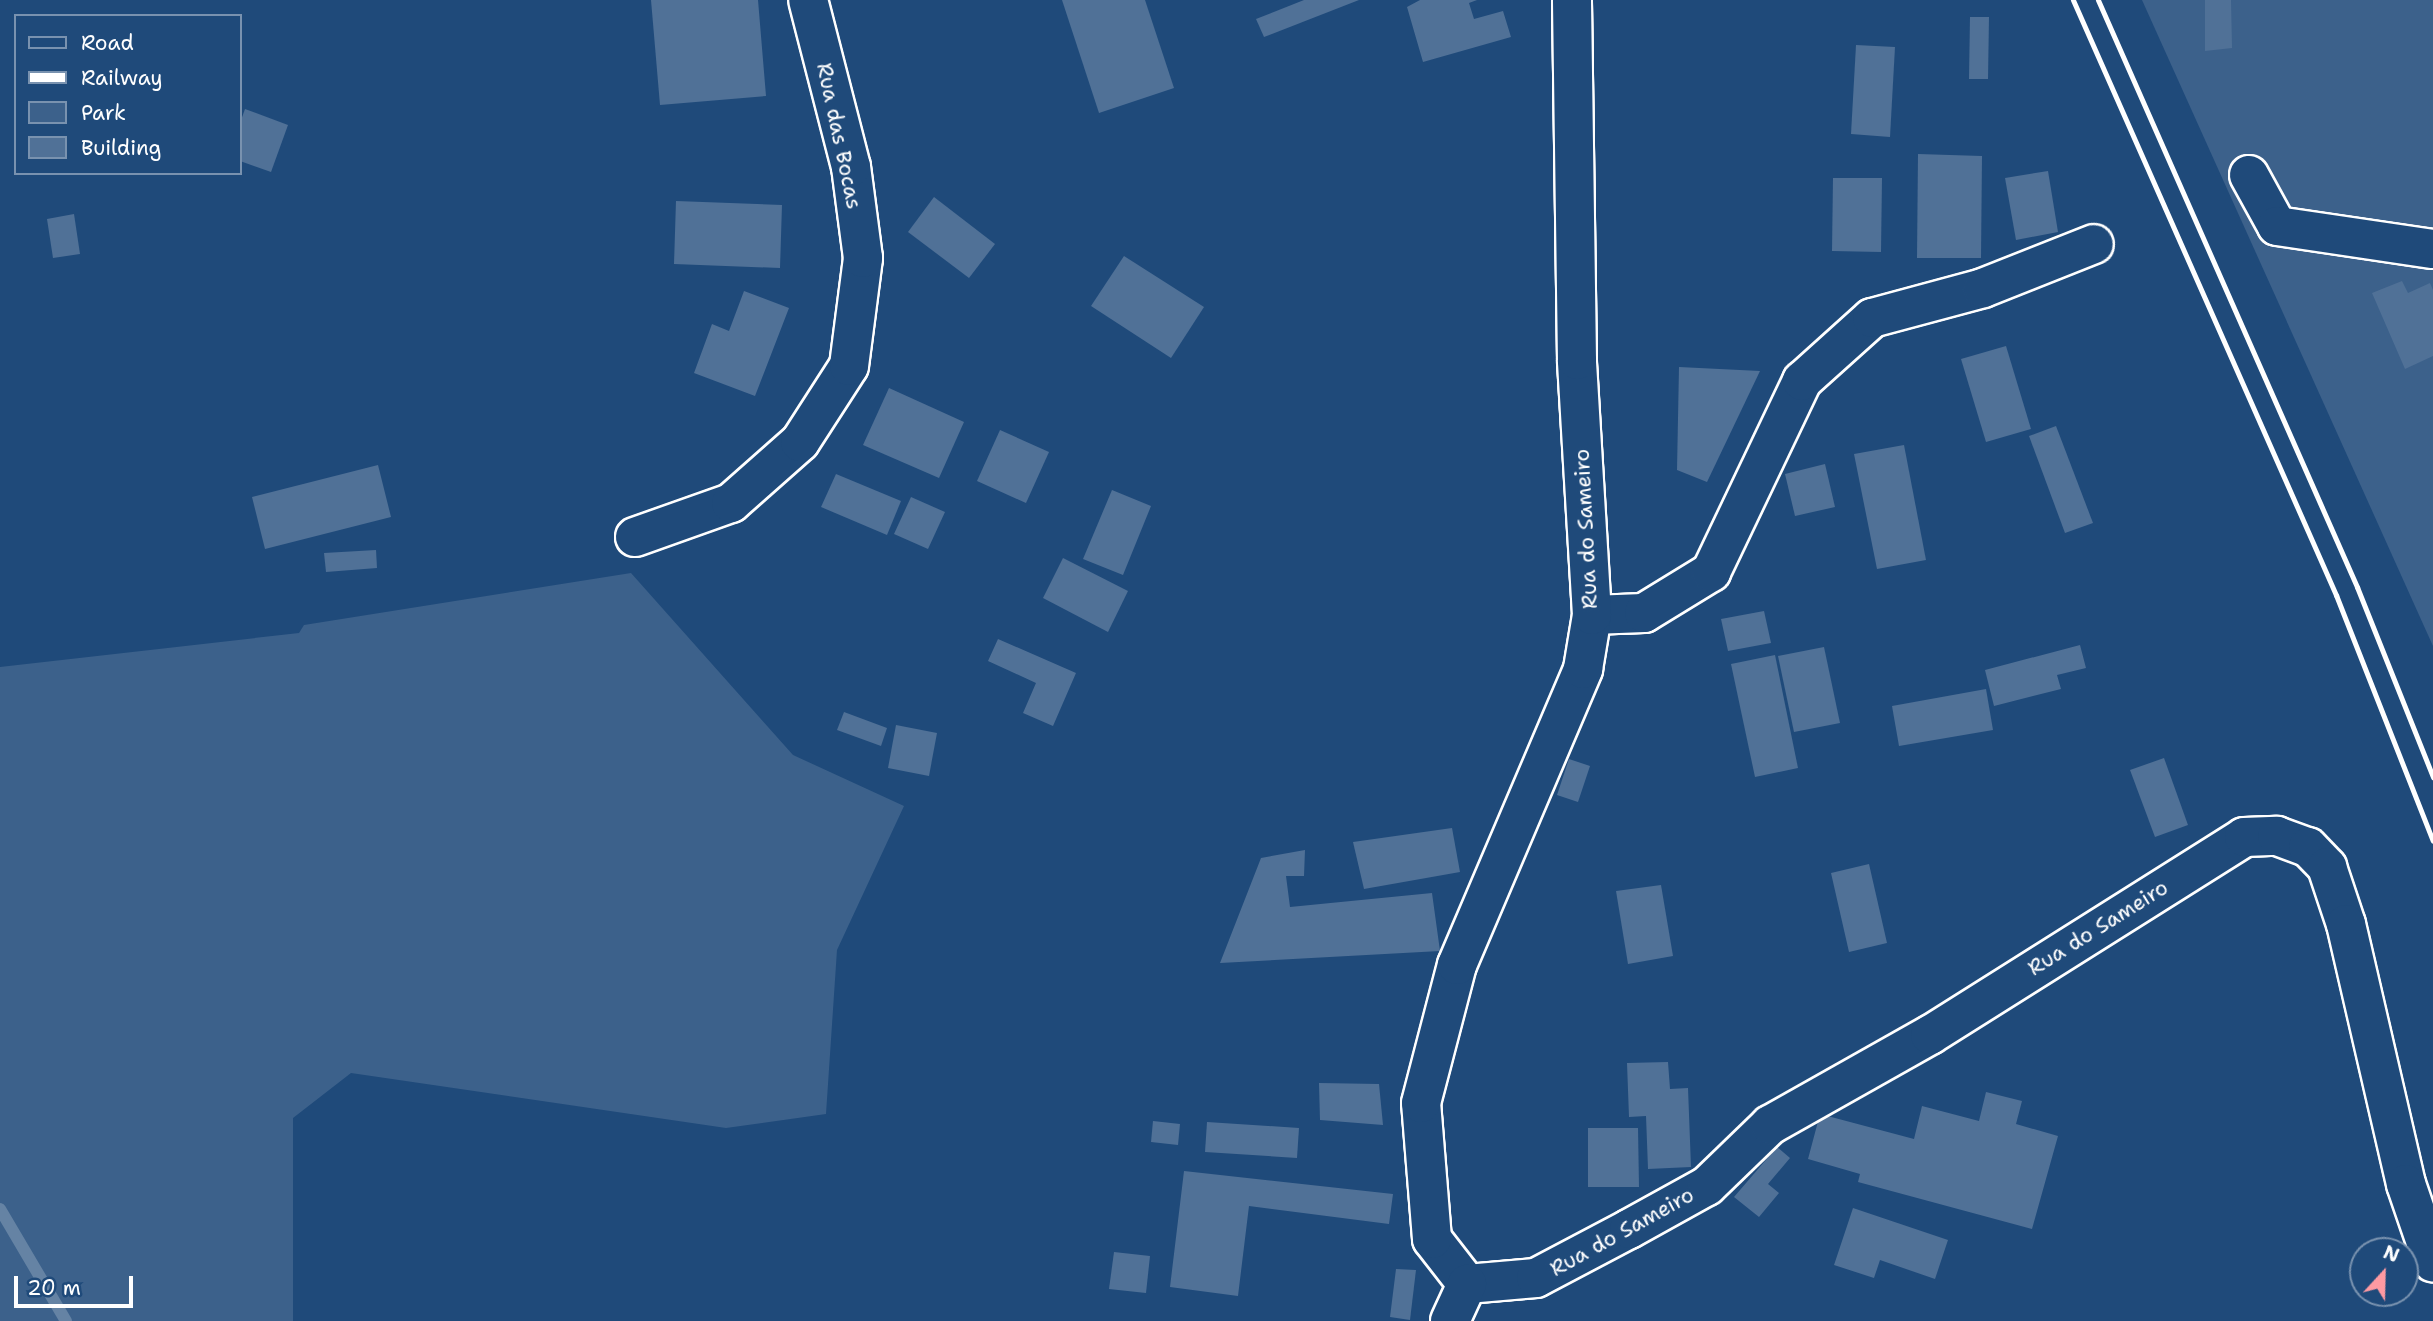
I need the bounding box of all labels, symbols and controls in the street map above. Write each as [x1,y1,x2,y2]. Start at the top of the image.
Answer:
legend [14,14,242,175]
text: Road [81,29,134,57]
street label: Rua das Bocas [811,61,867,211]
text: Railway [81,64,163,92]
text: Park [81,99,126,127]
text: Building [81,134,161,162]
street label: Rua do Sameiro [1569,448,1603,610]
street label: Rua do Sameiro [2023,875,2173,981]
street label: Rua do Sameiro [1546,1182,1698,1282]
north arrow [2349,1237,2419,1307]
text: N [2380,1240,2403,1268]
scale bar [18,1262,136,1306]
text: 20 m [27,1274,81,1302]

